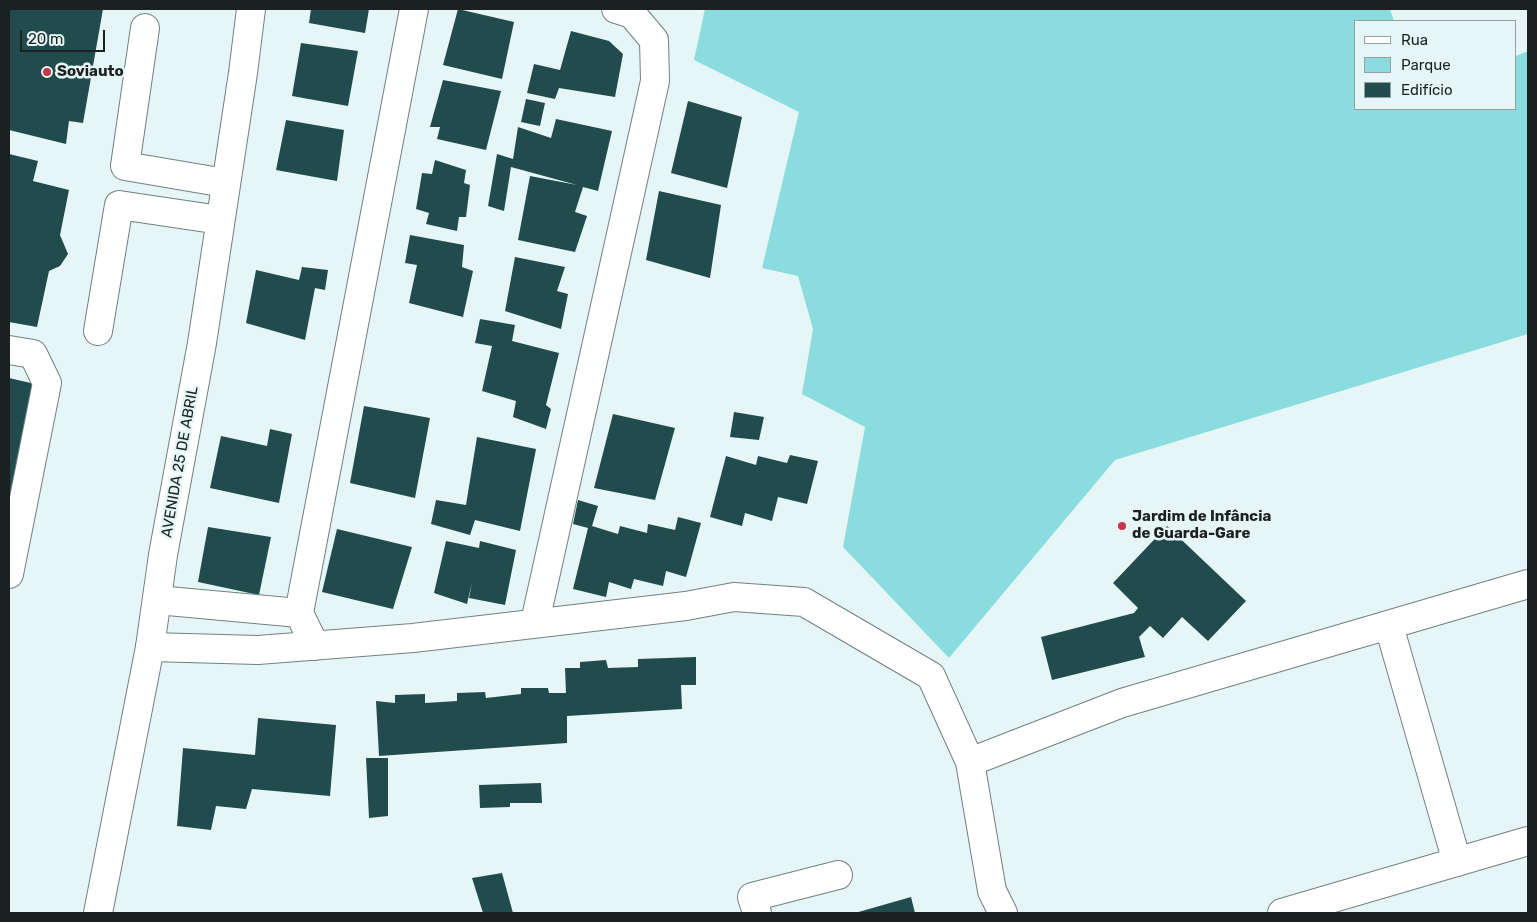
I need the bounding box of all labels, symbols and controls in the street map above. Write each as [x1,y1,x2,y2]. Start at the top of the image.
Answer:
scale bar [22,20,108,52]
legend [1354,20,1517,110]
text: 20 m [28,30,63,48]
text: Rua [1401,31,1428,49]
text: Parque [1401,56,1451,74]
place label: Soviauto [57,63,124,81]
marker: Soviauto [41,66,53,78]
text: Edifício [1401,81,1453,99]
street label: AVENIDA 25 DE ABRIL [158,385,202,539]
place label: Jardim de Infância de Guarda-Gare [1132,508,1271,543]
marker: Jardim de Infância de Guarda-Gare [1116,520,1128,532]

